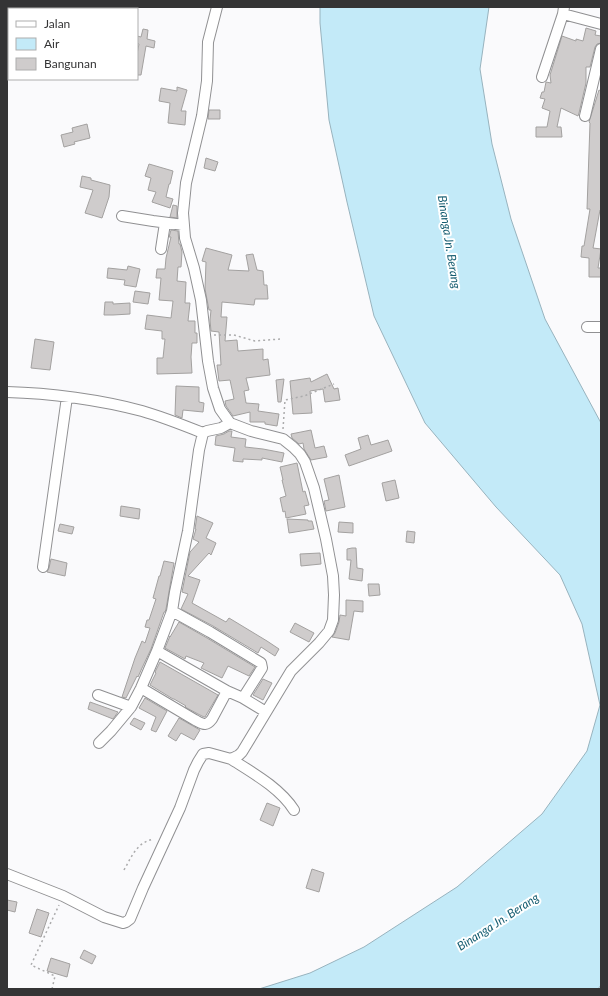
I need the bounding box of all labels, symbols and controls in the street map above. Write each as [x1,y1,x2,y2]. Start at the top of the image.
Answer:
legend [8,8,138,80]
text: Jalan [44,16,70,31]
text: Air [44,36,60,51]
text: Bangunan [44,56,97,71]
water label: Binanga Jn. Berang [435,194,464,290]
water label: Binanga Jn. Berang [454,889,542,954]

